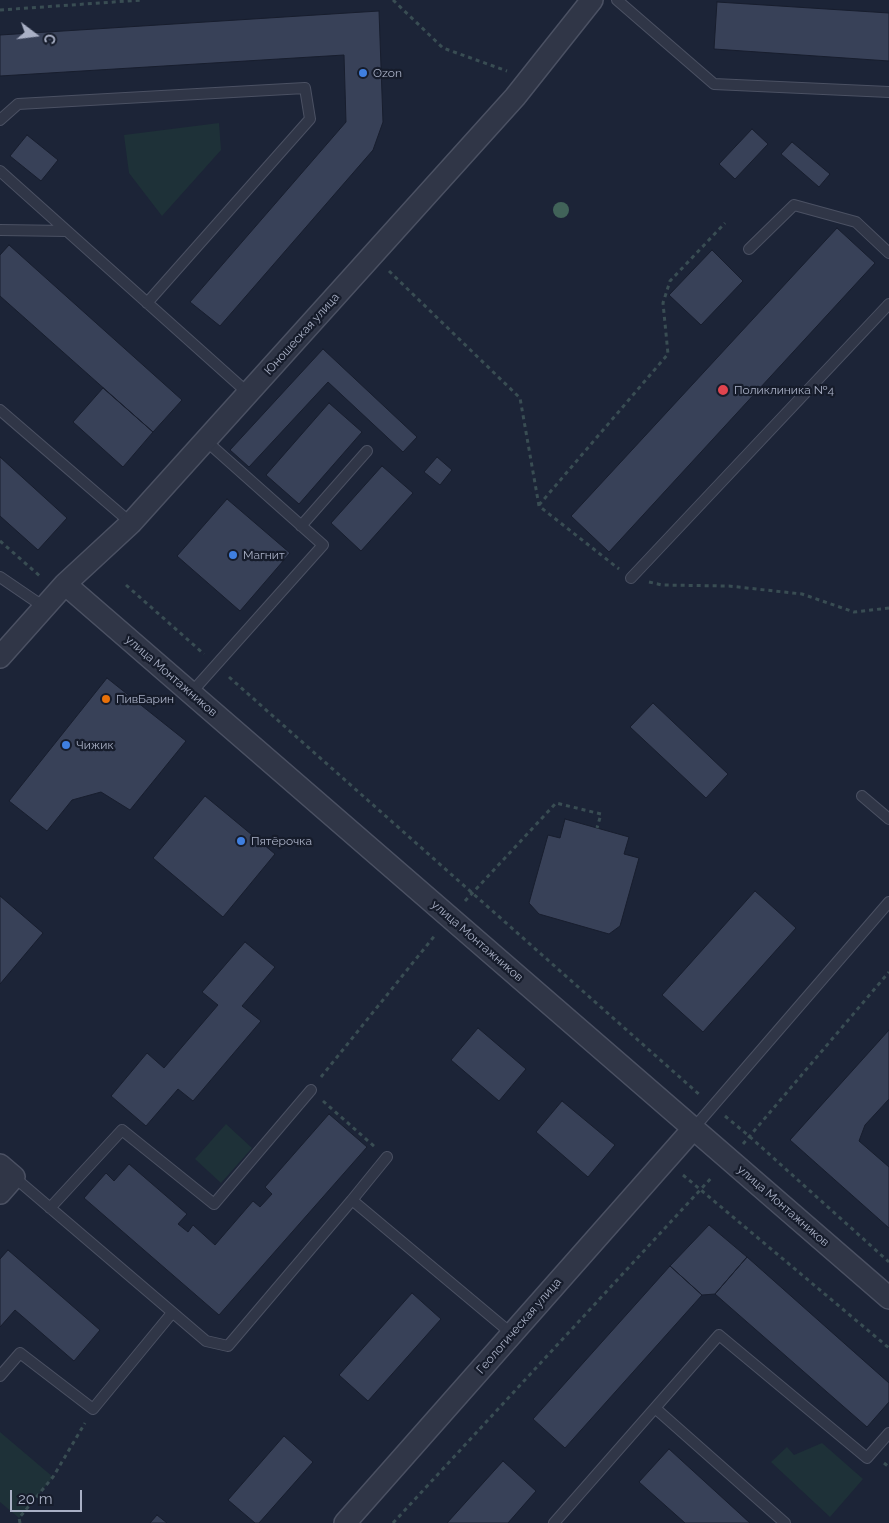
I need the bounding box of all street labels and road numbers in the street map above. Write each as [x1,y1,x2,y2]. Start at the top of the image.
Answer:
street label: Юношеская улица [262,290,342,378]
street label: улица Монтажников [122,632,220,720]
street label: улица Монтажников [428,897,526,985]
street label: улица Монтажников [734,1162,832,1250]
street label: Геологическая улица [474,1275,564,1377]

